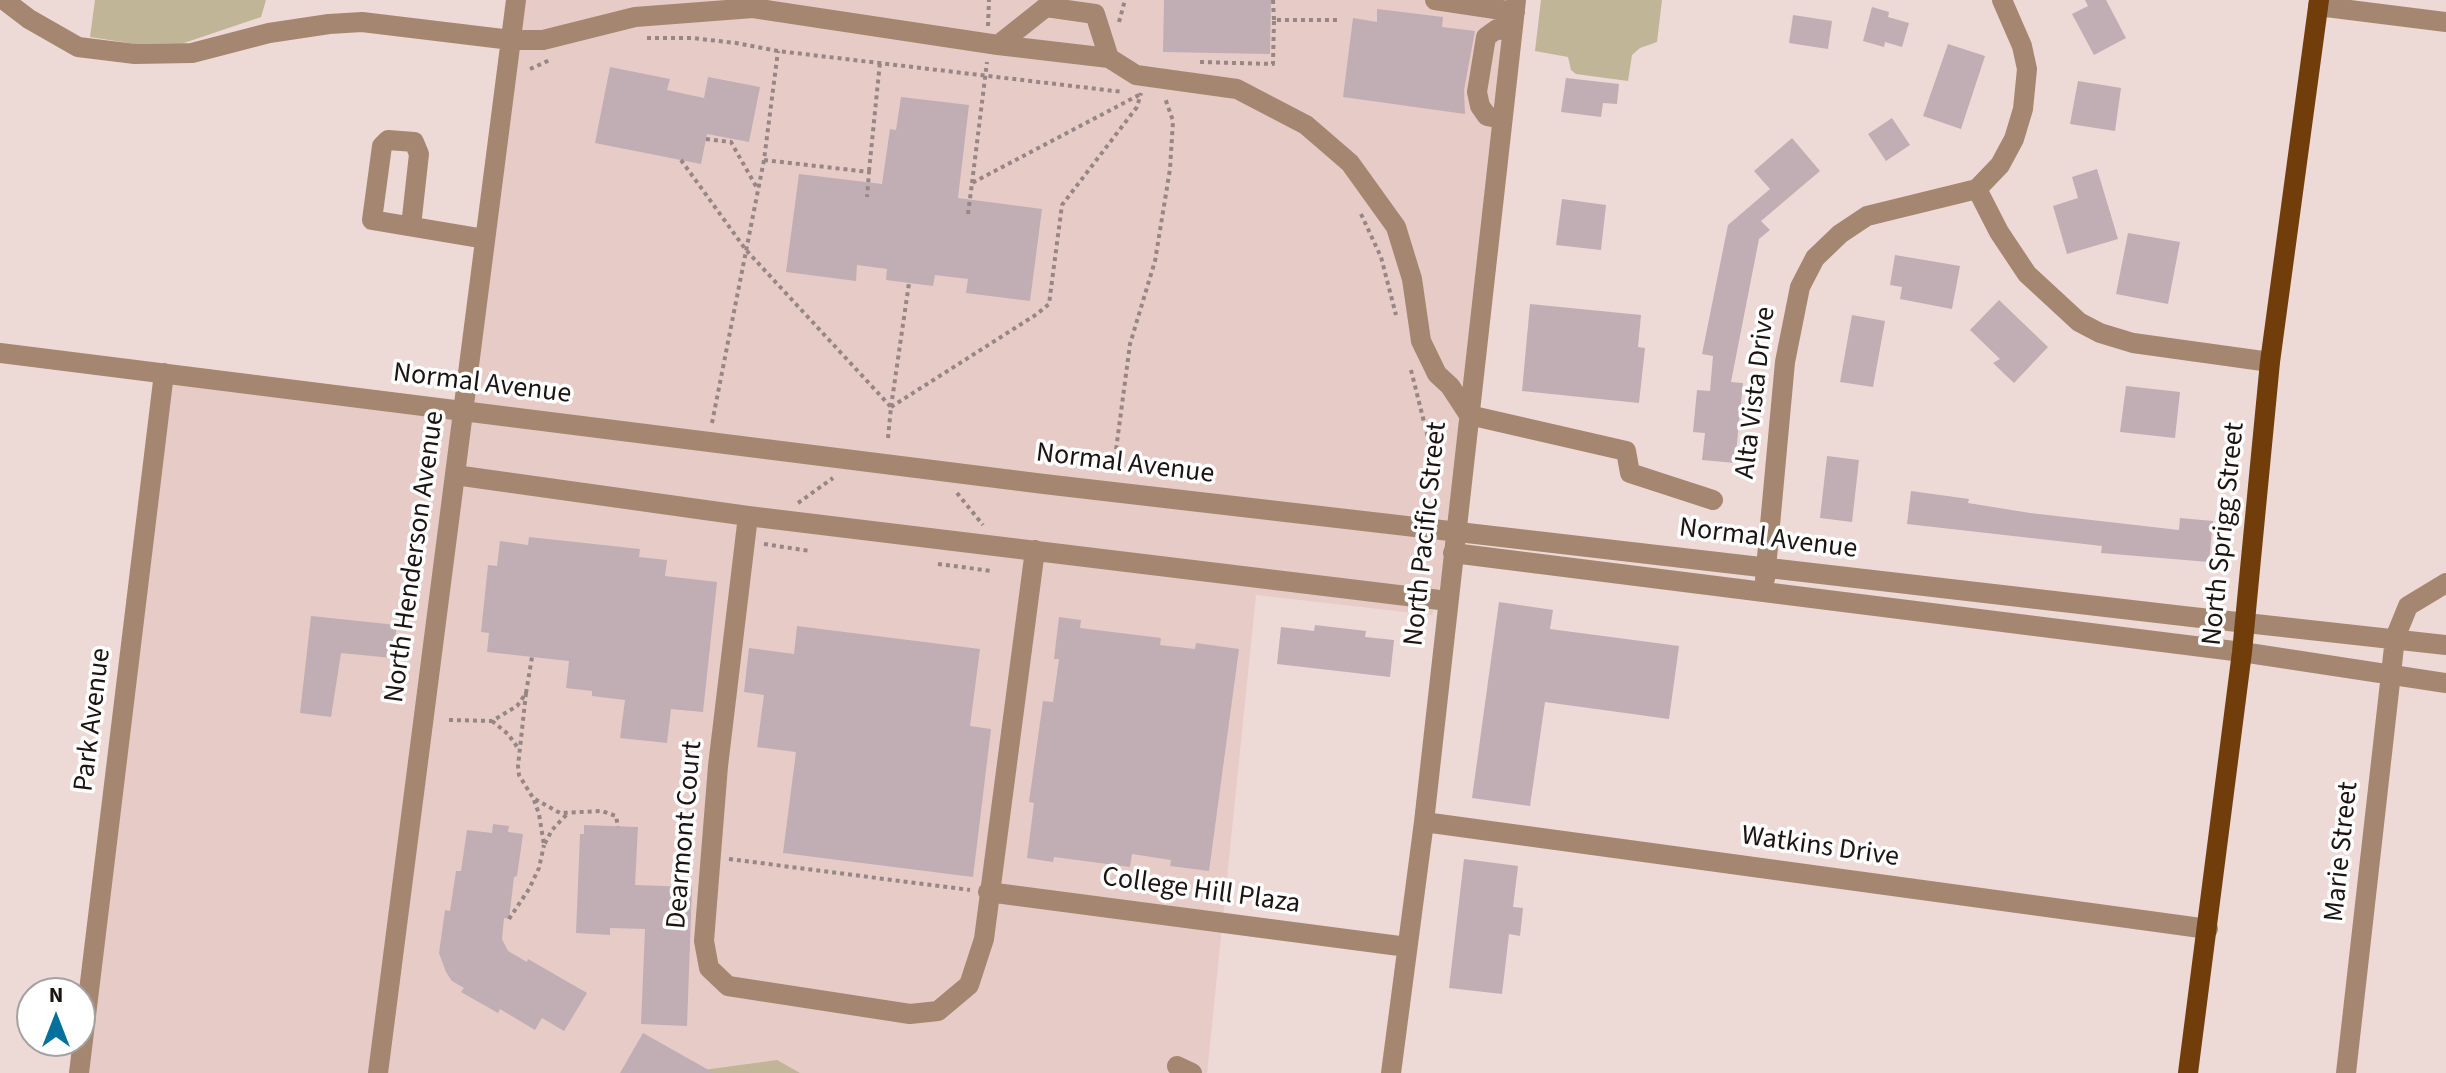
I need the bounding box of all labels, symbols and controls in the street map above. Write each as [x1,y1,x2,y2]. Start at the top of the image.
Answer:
street label: Alta Vista Drive [1730,305,1784,481]
street label: Normal Avenue [391,357,573,413]
street label: North Henderson Avenue [379,409,453,705]
street label: North Pacific Street [1399,420,1455,648]
street label: North Sprigg Street [2197,421,2253,647]
street label: Normal Avenue [1034,437,1216,493]
street label: Normal Avenue [1677,512,1859,568]
street label: Park Avenue [69,646,119,794]
street label: Dearmont Court [661,739,711,931]
street label: Marie Street [2319,780,2367,924]
street label: Watkins Drive [1739,820,1901,876]
street label: College Hill Plaza [1100,861,1302,923]
north arrow [16,977,96,1057]
text: N [49,979,63,1011]

